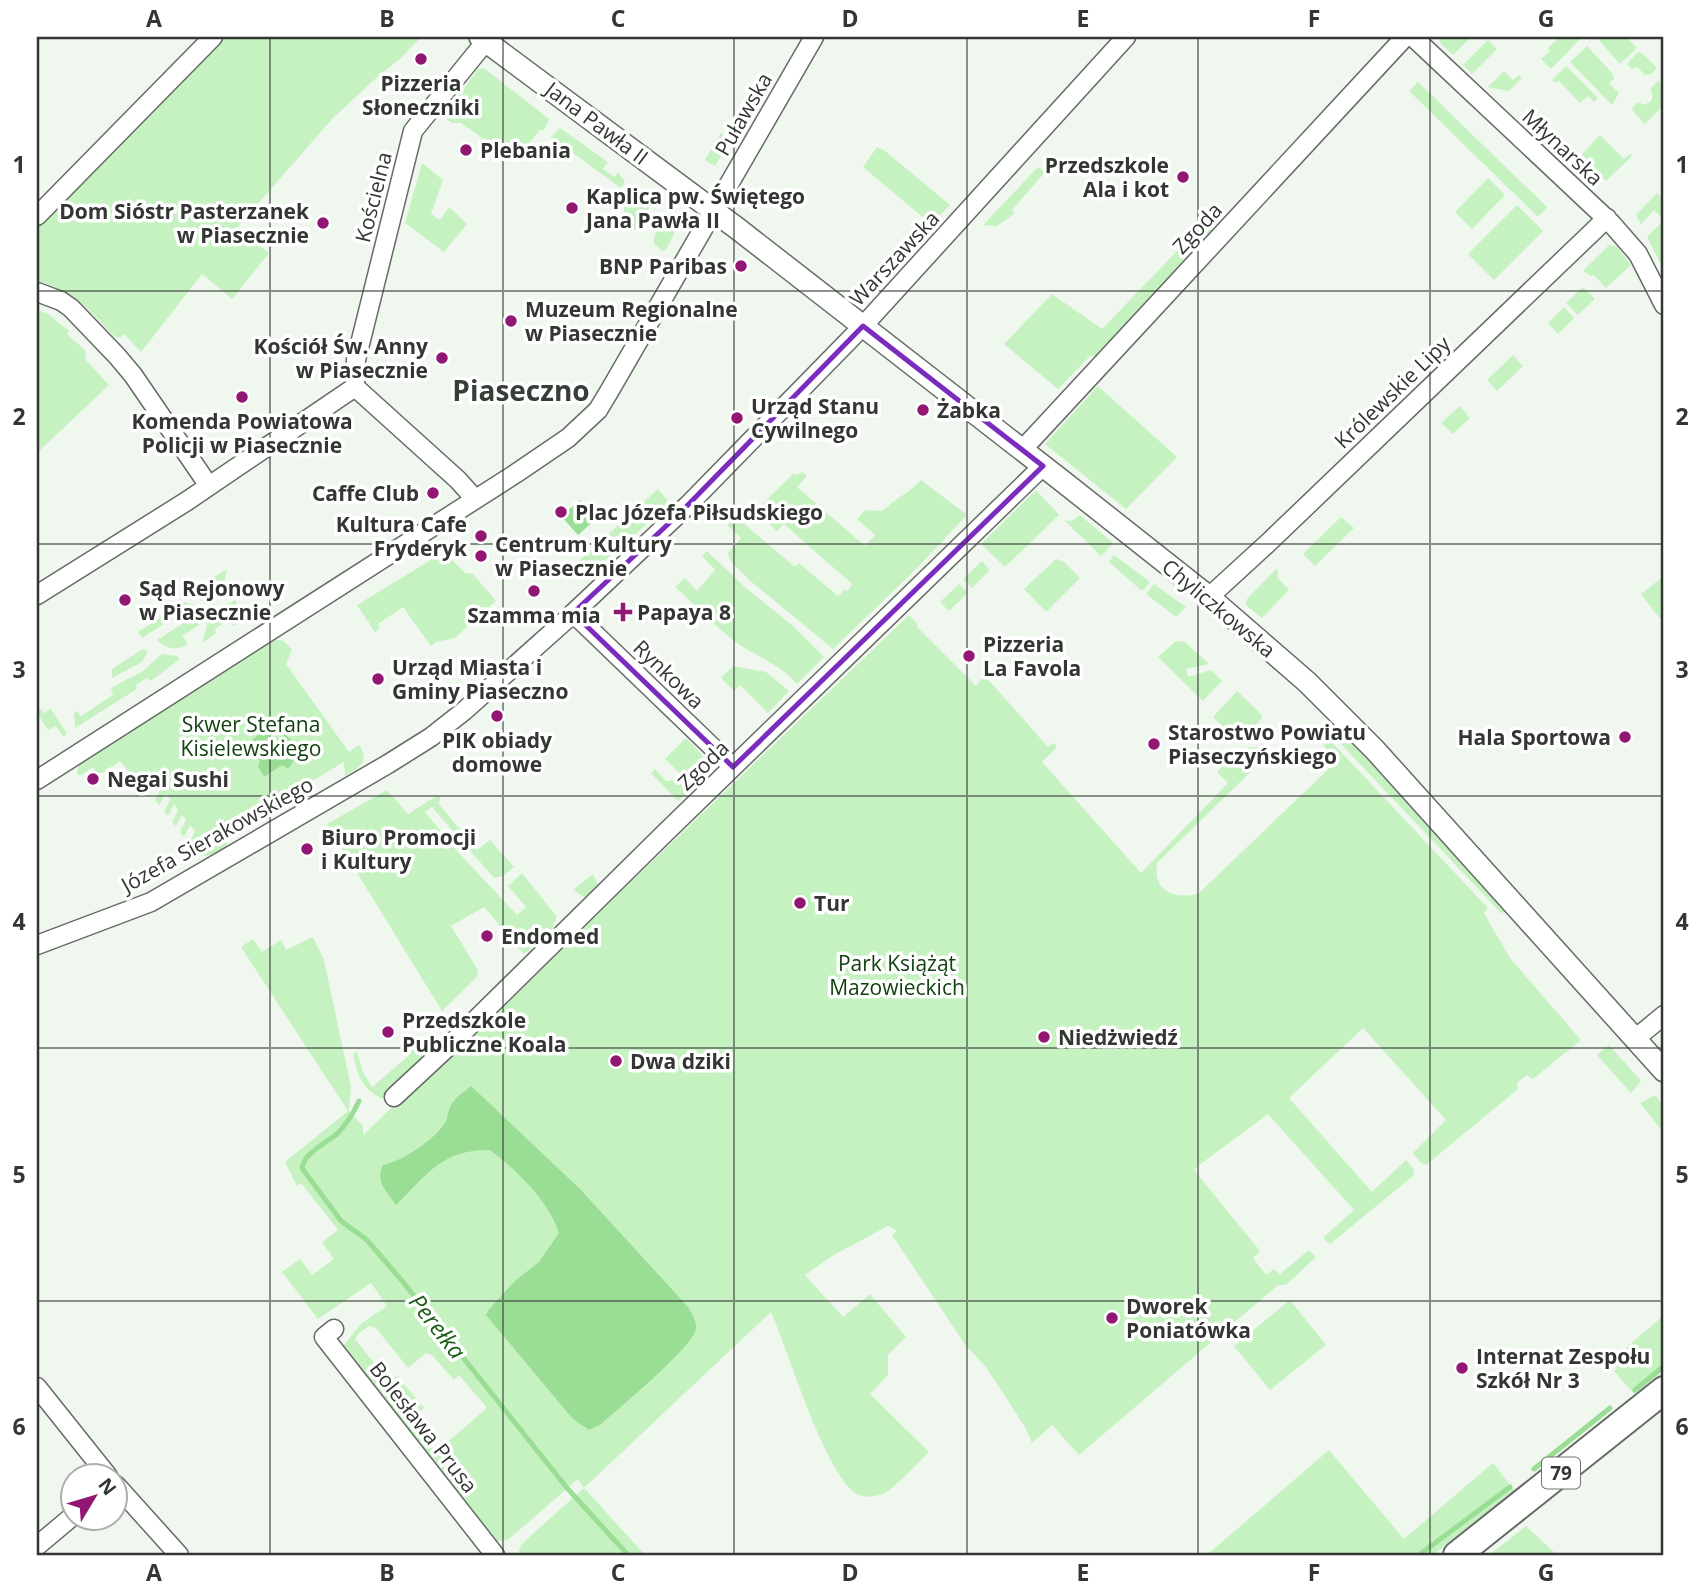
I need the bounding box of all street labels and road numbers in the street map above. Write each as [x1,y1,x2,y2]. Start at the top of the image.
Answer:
street label: Puławska [708,67,778,161]
street label: Jana Pawła II [538,74,654,171]
street label: Młynarska [1517,102,1609,192]
street label: Kościelna [348,149,398,245]
street label: Zgoda [1166,196,1228,260]
street label: Warszawska [843,205,945,311]
street label: Królewskie Lipy [1328,329,1456,454]
street label: Chyliczkowska [1156,552,1282,664]
street label: Rynkowa [628,633,710,715]
street label: Zgoda [671,734,735,796]
street label: Józefa Sierakowskiego [114,770,318,899]
street label: Bolesława Prusa [364,1356,484,1498]
road number: 79 [1542,1457,1580,1488]

